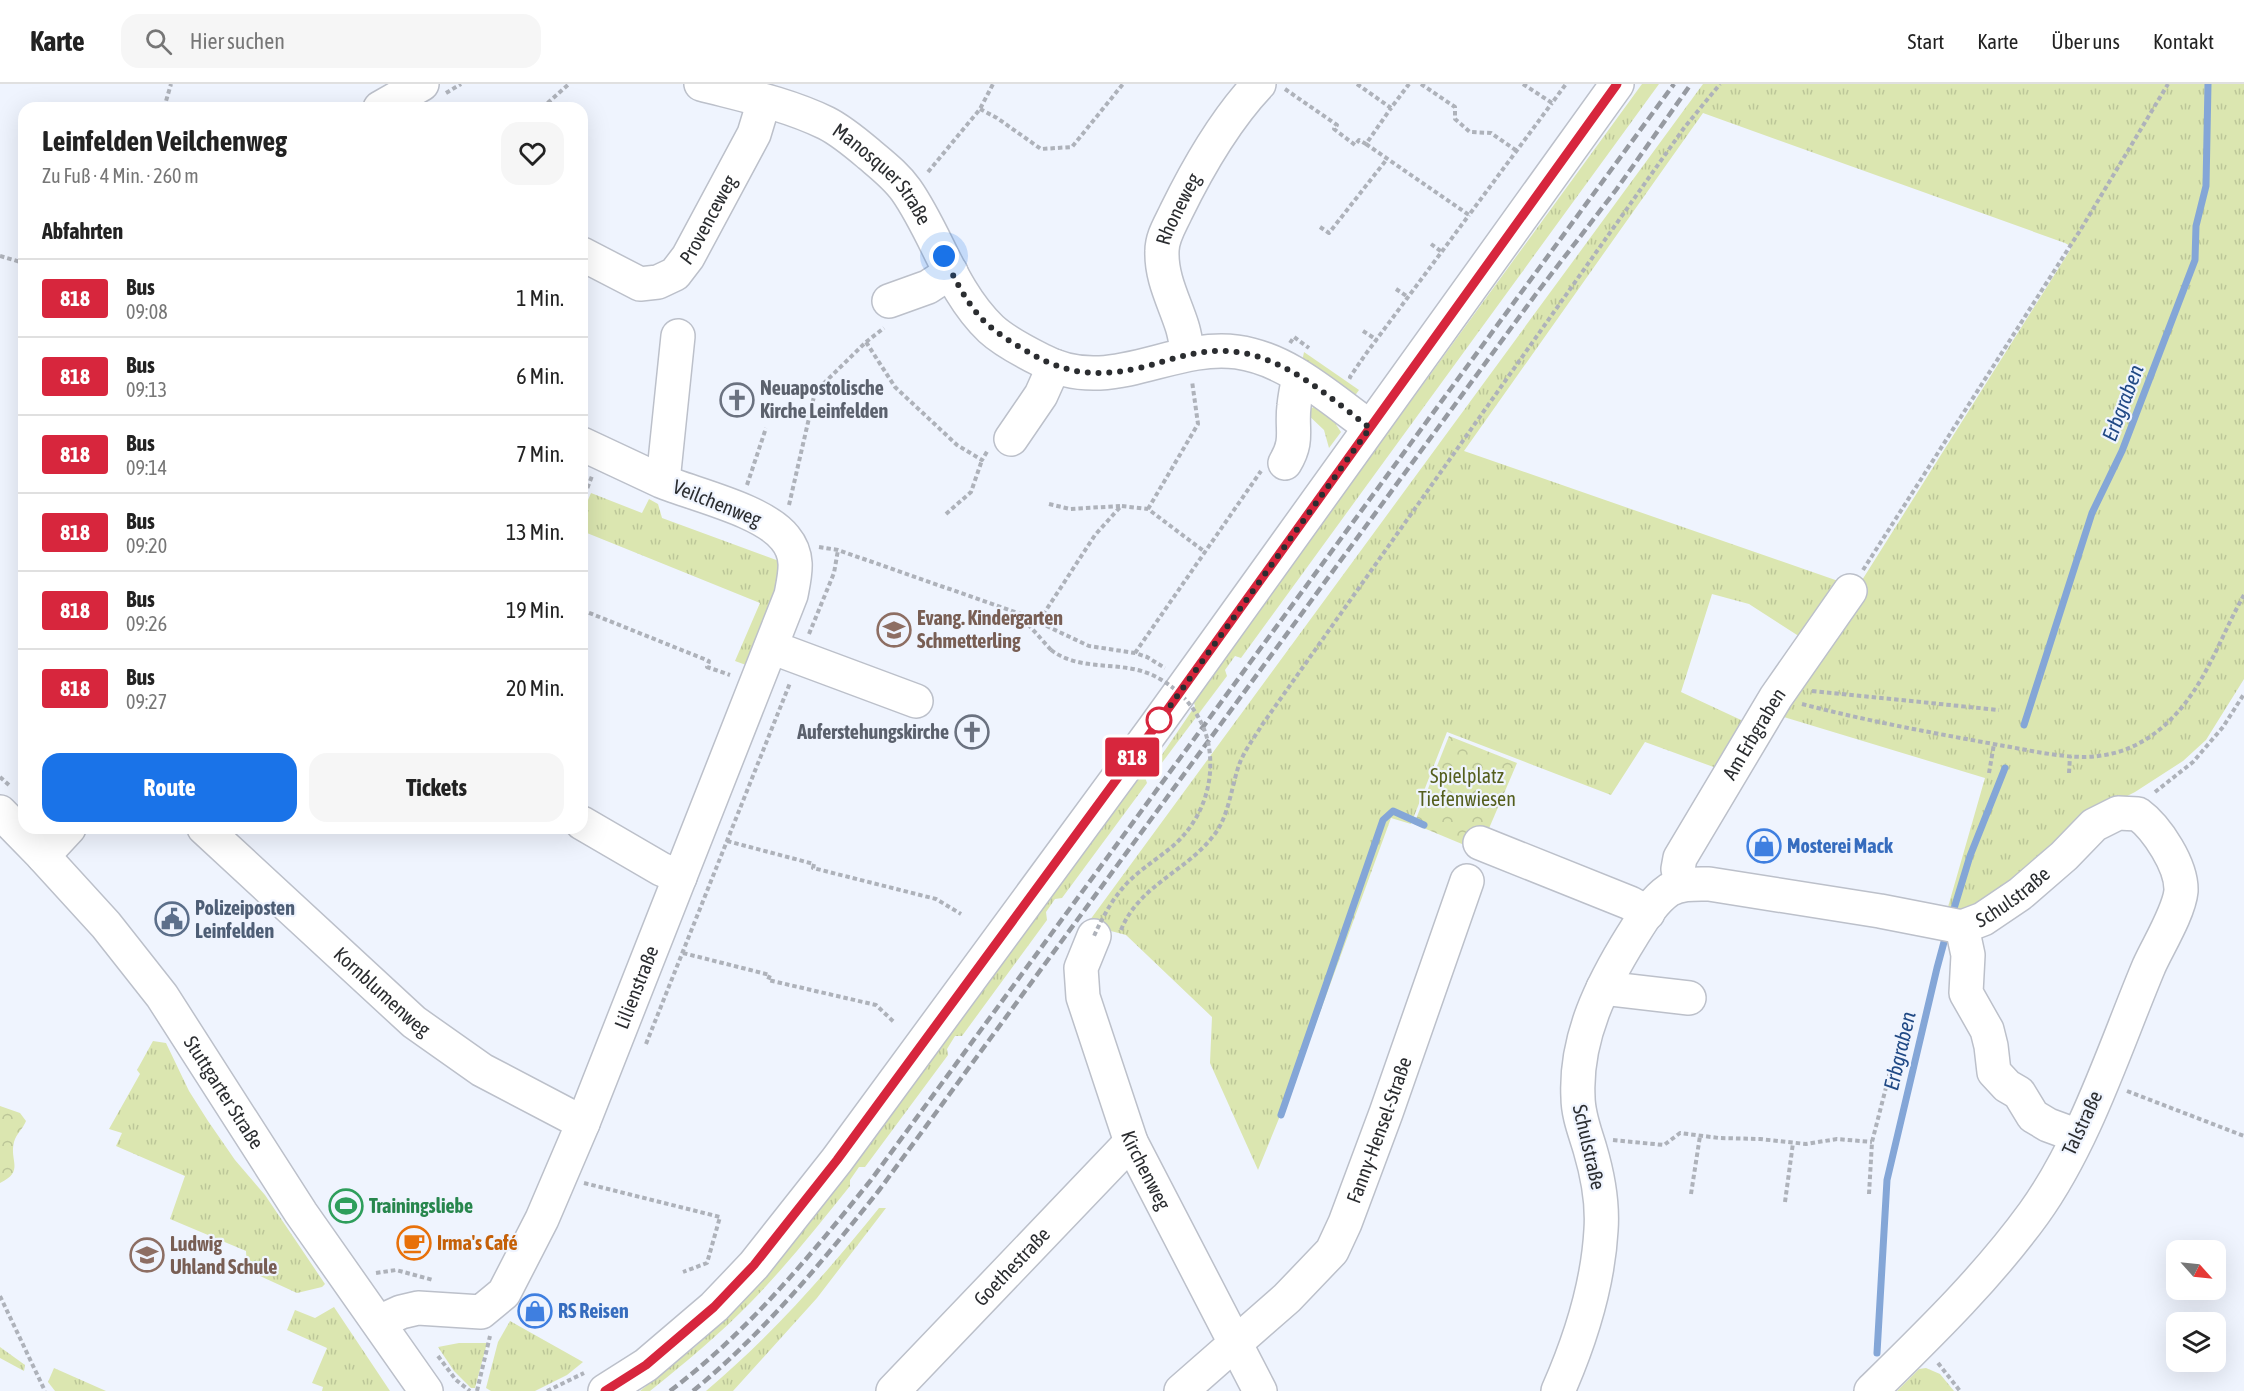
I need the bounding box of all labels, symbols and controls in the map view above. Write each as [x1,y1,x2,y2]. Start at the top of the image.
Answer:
search box [121,14,541,68]
text: Karte [30,25,85,57]
icon: search [142,25,175,58]
text: Hier suchen [190,28,285,54]
text: Start [1908,29,1944,53]
text: Karte [1977,29,2018,53]
text: Über uns [2051,29,2120,53]
text: Kontakt [2153,29,2214,53]
street label: Manosquer Straße [829,118,936,228]
button: heart [501,122,564,185]
text: Leinfelden Veilchenweg [42,125,287,157]
text: Zu Fuß · 4 Min. · 260 m [42,164,199,187]
street label: Rhoneweg [1151,169,1205,247]
street label: Provenceweg [675,171,741,269]
text: Abfahrten [42,218,123,244]
your location [929,241,959,271]
text: Bus [126,274,155,300]
text: 1 Min. [516,285,564,311]
text: 818 [60,286,90,310]
text: 09:08 [126,300,168,323]
text: Bus [126,352,155,378]
water label: Erbgraben [2097,361,2148,444]
text: 6 Min. [516,363,564,389]
text: 818 [60,364,90,388]
place label: Neuapostolische Kirche Leinfelden [760,376,888,422]
text: 09:13 [126,378,167,401]
church icon: Neuapostolische Kirche Leinfelden [719,382,755,418]
text: Bus [126,430,155,456]
text: 7 Min. [516,441,564,467]
text: 818 [60,442,90,466]
text: 09:14 [126,456,167,479]
street label: Veilchenweg [670,474,765,531]
text: Bus [126,508,155,534]
text: 13 Min. [506,519,564,545]
text: 818 [60,520,90,544]
text: 09:20 [126,534,167,557]
text: Bus [126,586,155,612]
text: 19 Min. [506,597,564,623]
text: 818 [60,598,90,622]
place label: Evang. Kindergarten Schmetterling [917,606,1063,652]
text: 09:26 [126,612,167,635]
school or university icon: Evang. Kindergarten Schmetterling [876,612,912,648]
text: Bus [126,664,155,690]
text: 20 Min. [506,675,564,701]
text: 818 [60,676,90,700]
street label: Am Erbgraben [1717,683,1790,784]
text: 09:27 [126,690,167,713]
unlabelled marker [1146,707,1172,733]
church icon: Auferstehungskirche [954,714,990,750]
place label: Auferstehungskirche [796,720,949,743]
line badge: 818 [1098,738,1166,776]
text: 818 [1117,745,1147,769]
button: Route [42,753,297,822]
button: Tickets [309,753,564,822]
park label: Spielplatz Tiefenwiesen [1418,764,1516,810]
shop icon: Mosterei Mack [1746,828,1782,864]
place label: Mosterei Mack [1787,834,1893,857]
street label: Schulstraße [1973,862,2054,932]
place label: Polizeiposten Leinfelden [195,896,295,942]
public building icon: Polizeiposten Leinfelden [154,901,190,937]
street label: Kornblumenweg [330,942,435,1041]
street label: Lilienstraße [609,942,663,1032]
water label: Erbgraben [1878,1009,1920,1092]
street label: Stuttgarter Straße [180,1032,269,1153]
street label: Fanny-Hensel-Straße [1341,1054,1416,1206]
street label: Talstraße [2057,1087,2106,1159]
street label: Schulstraße [1569,1102,1610,1192]
street label: Kirchenweg [1117,1128,1176,1214]
sports icon: Trainingsliebe [328,1188,364,1224]
place label: Trainingsliebe [369,1194,473,1217]
street label: Goethestraße [969,1222,1054,1310]
cafe icon: Irma's Café [396,1225,432,1261]
place label: Irma's Café [437,1231,518,1254]
place label: Ludwig Uhland Schule [170,1232,277,1278]
school or university icon: Ludwig Uhland Schule [129,1237,165,1273]
north arrow [2166,1240,2226,1300]
map controls [2166,1240,2226,1372]
shop icon: RS Reisen [517,1293,553,1329]
place label: RS Reisen [558,1299,629,1322]
button: layers [2166,1312,2226,1372]

